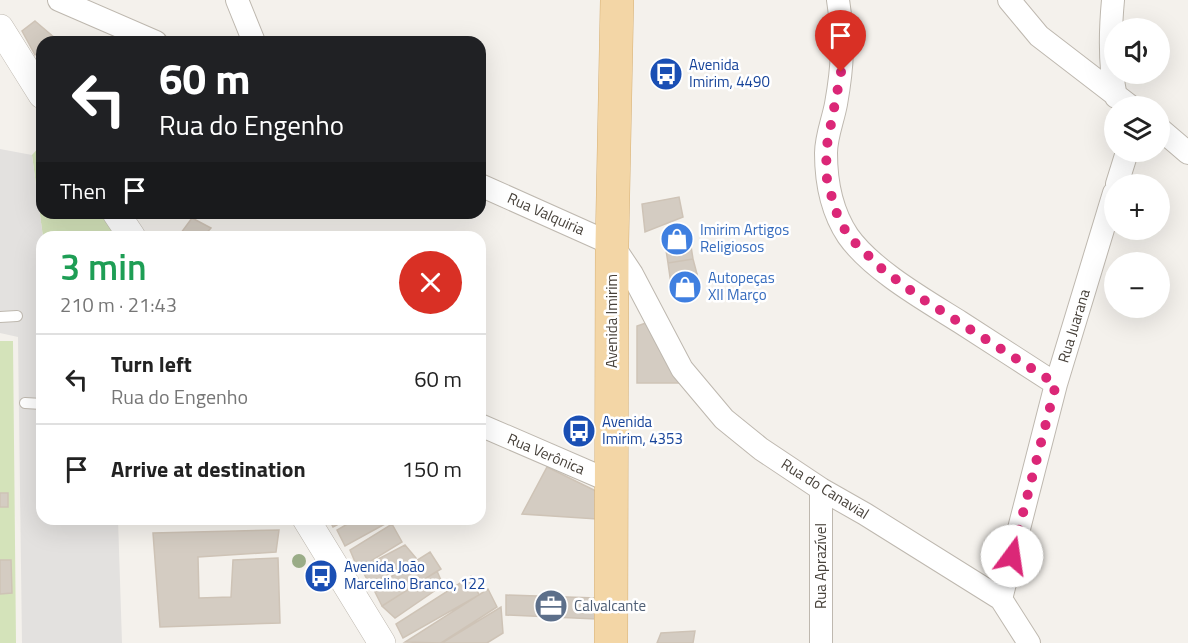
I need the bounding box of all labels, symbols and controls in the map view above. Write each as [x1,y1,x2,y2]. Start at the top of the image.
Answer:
pin [815,10,866,72]
map controls [1104,18,1170,318]
button: sound [1104,18,1170,84]
icon: arrive [824,19,857,52]
text: 60 m [159,46,251,110]
place label: Avenida Imirim, 4490 [689,53,770,93]
bus stop icon: Avenida Imirim, 4490 [648,56,684,92]
icon: left [60,60,138,138]
button: layers [1104,96,1170,162]
text: Rua do Engenho [159,104,344,145]
text: Then [60,174,106,208]
icon: arrive [118,174,151,207]
button: + [1104,174,1170,240]
street label: Rua Valquiria [504,186,589,241]
place label: Imirim Artigos Religiosos [700,218,789,258]
shop icon: Imirim Artigos Religiosos [659,221,695,257]
text: 3 min [60,239,147,294]
button: close [399,251,462,314]
button: − [1104,252,1170,318]
place label: Autopeças XII Março [708,266,775,306]
shop icon: Autopeças XII Março [667,269,703,305]
street label: Avenida Imirim [600,274,623,368]
street label: Rua Juarana [1051,286,1096,366]
text: 210 m · 21:43 [60,289,177,320]
text: Turn left [111,347,192,381]
text: 60 m [414,362,462,396]
icon: left [60,363,93,396]
text: Rua do Engenho [111,381,248,412]
place label: Avenida Imirim, 4353 [602,410,683,450]
bus stop icon: Avenida Imirim, 4353 [561,413,597,449]
street label: Rua Verônica [504,427,589,480]
text: Arrive at destination [111,452,306,486]
text: 150 m [402,452,462,486]
street label: Rua do Canavial [777,452,874,525]
icon: arrive [60,453,93,486]
street label: Rua Aprazível [809,523,832,609]
position arrow [980,524,1044,588]
place label: Avenida João Marcelino Branco, 122 [344,555,485,595]
bus stop icon: Avenida João Marcelino Branco, 122 [303,558,339,594]
office icon: Calvalcante [533,588,569,624]
place label: Calvalcante [574,594,646,617]

